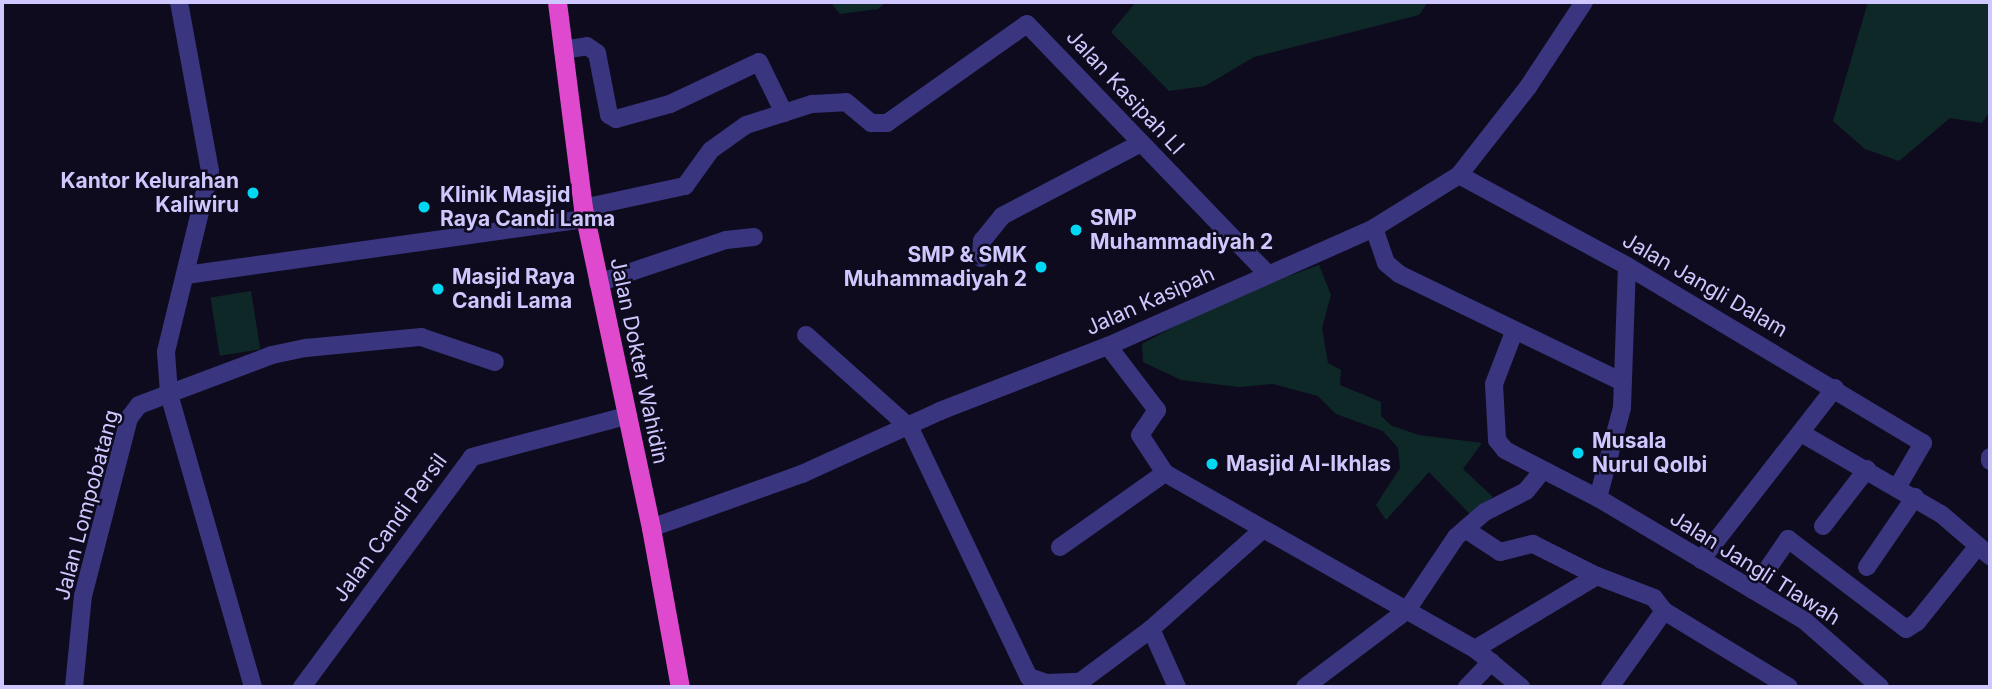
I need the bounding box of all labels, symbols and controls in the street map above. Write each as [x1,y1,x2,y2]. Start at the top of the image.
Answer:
street label: Jalan Kasipah Ll [1061,24,1189,160]
place label: Kantor Kelurahan Kaliwiru [60,168,239,218]
place label: Klinik Masjid Raya Candi Lama [440,182,615,232]
marker: Kantor Kelurahan Kaliwiru [245,185,261,201]
marker: Klinik Masjid Raya Candi Lama [414,197,434,217]
place label: SMP Muhammadiyah 2 [1090,205,1273,255]
marker: SMP Muhammadiyah 2 [1068,222,1084,238]
street label: Jalan Jangli Dalam [1618,228,1792,342]
place label: SMP & SMK Muhammadiyah 2 [844,242,1027,292]
street label: Jalan Dokter Wahidin [605,256,673,466]
marker: SMP & SMK Muhammadiyah 2 [1033,259,1049,275]
street label: Jalan Kasipah [1082,261,1218,341]
place label: Masjid Raya Candi Lama [452,264,575,314]
marker: Masjid Raya Candi Lama [430,281,446,297]
street label: Jalan Lompobatang [49,407,125,603]
place label: Musala Nurul Qolbi [1592,428,1707,478]
marker: Musala Nurul Qolbi [1570,445,1586,461]
street label: Jalan Candi Persil [328,449,452,607]
place label: Masjid Al-Ikhlas [1226,451,1391,477]
marker: Masjid Al-Ikhlas [1204,456,1220,472]
street label: Jalan Jangli Tlawah [1665,505,1845,631]

